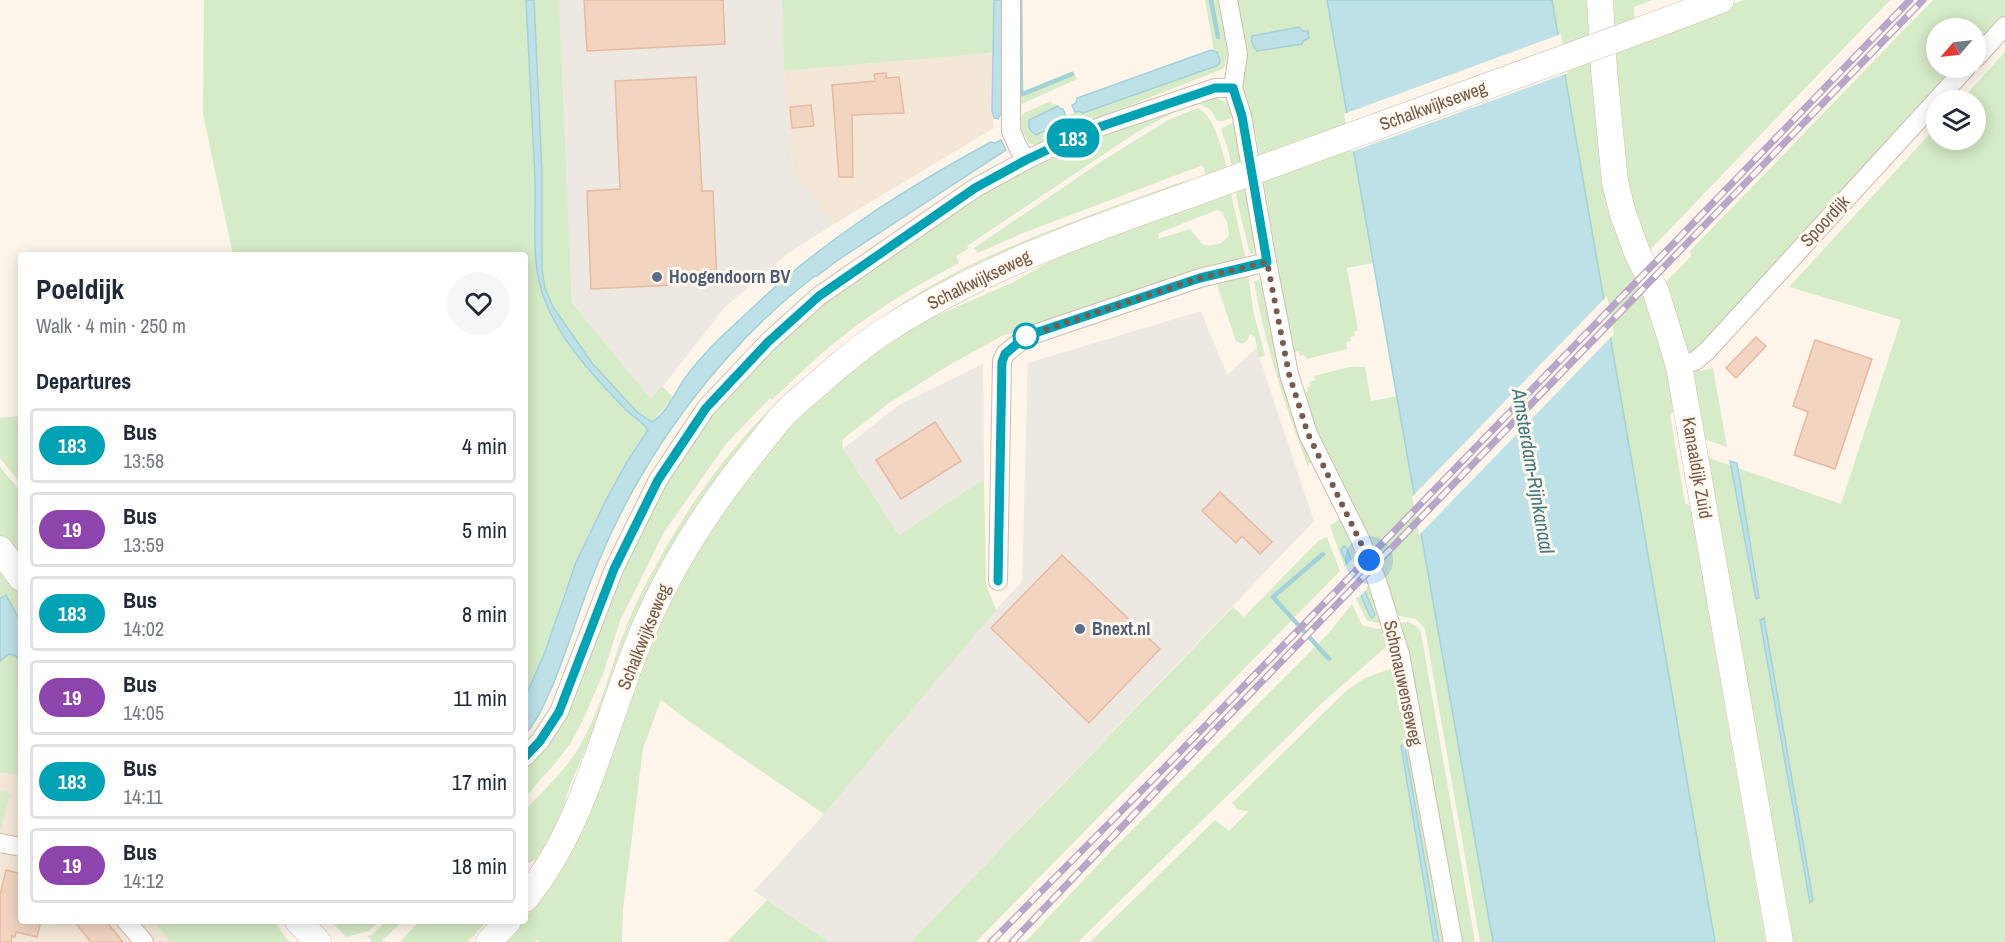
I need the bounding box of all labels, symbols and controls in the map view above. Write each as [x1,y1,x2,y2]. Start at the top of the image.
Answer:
north arrow [1926,18,1986,78]
map controls [1926,18,1986,150]
street label: Schalkwijkseweg [1376,74,1491,136]
button: layers [1926,90,1986,150]
line badge: 183 [1038,118,1108,158]
text: 183 [1059,124,1087,153]
street label: Spoordijk [1794,189,1855,252]
street label: Schalkwijkseweg [923,243,1035,315]
place label: Hoogendoorn BV [669,264,791,289]
text: Poeldijk [36,270,124,308]
marker: Hoogendoorn BV [650,270,664,284]
button: heart [447,272,510,335]
text: Walk · 4 min · 250 m [36,312,186,339]
unlabelled marker [1013,323,1039,349]
text: Departures [36,366,131,396]
water label: Amsterdam-Rijnkanaal [1506,385,1561,556]
street label: Kanaaldijk Zuid [1676,415,1719,521]
text: Bus [123,417,157,447]
text: 183 [58,431,86,460]
text: 4 min [462,431,507,461]
text: 13:58 [123,447,164,474]
text: Bus [123,501,157,531]
text: 19 [62,515,82,544]
text: 5 min [462,515,507,545]
text: 13:59 [123,531,164,558]
your location [1354,545,1384,575]
street label: Schalkwijkseweg [611,579,676,694]
text: Bus [123,585,157,615]
text: 183 [58,599,86,628]
text: 8 min [462,599,507,629]
text: 14:02 [123,615,164,642]
place label: Bnext.nl [1092,616,1150,641]
street label: Schonauwenseweg [1378,618,1429,749]
marker: Bnext.nl [1073,622,1087,636]
text: Bus [123,669,157,699]
text: 19 [62,683,82,712]
text: 11 min [453,683,507,713]
text: 14:05 [123,699,164,726]
text: Bus [123,753,157,783]
text: 183 [58,767,86,796]
text: 17 min [452,767,507,797]
text: 14:11 [123,783,163,810]
text: Bus [123,837,157,867]
text: 19 [62,851,82,880]
text: 18 min [452,851,507,881]
text: 14:12 [123,867,164,894]

